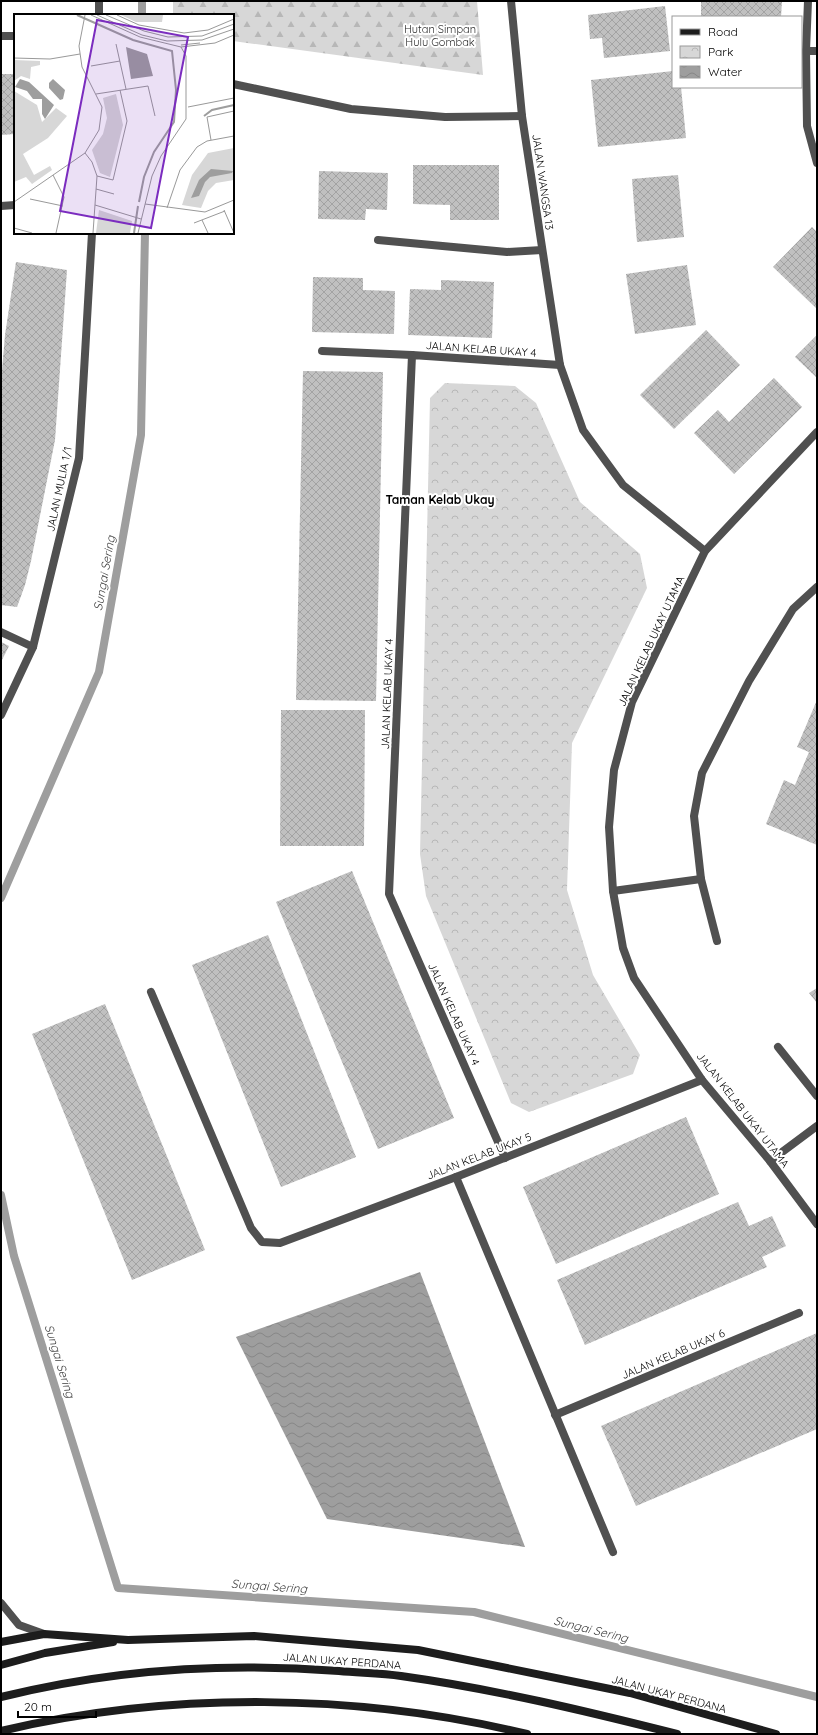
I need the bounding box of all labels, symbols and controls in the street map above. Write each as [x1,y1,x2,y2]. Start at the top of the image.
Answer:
inset map [14,14,234,234]
legend [672,16,802,88]
park label: Hutan Simpan Hulu Gombak [404,22,476,49]
text: Road [708,24,738,39]
text: Park [708,44,733,59]
text: Water [708,64,743,79]
street label: JALAN WANGSA 13 [529,133,557,231]
street label: JALAN KELAB UKAY 4 [425,338,537,360]
street label: JALAN MULIA 1/1 [43,445,75,533]
district label: Taman Kelab Ukay [385,492,495,507]
water label: Sungai Sering [90,533,118,612]
street label: JALAN KELAB UKAY UTAMA [615,574,687,708]
street label: JALAN KELAB UKAY 4 [378,638,396,750]
street label: JALAN KELAB UKAY 4 [425,961,483,1068]
street label: JALAN KELAB UKAY UTAMA [694,1050,792,1170]
street label: JALAN KELAB UKAY 5 [425,1130,533,1182]
water label: Sungai Sering [42,1322,79,1401]
street label: JALAN KELAB UKAY 6 [619,1326,727,1382]
water label: Sungai Sering [230,1576,309,1596]
water label: Sungai Sering [552,1613,631,1646]
street label: JALAN UKAY PERDANA [282,1650,402,1672]
street label: JALAN UKAY PERDANA [610,1672,728,1716]
scale bar [18,1693,96,1719]
text: 20 m [24,1699,52,1714]

